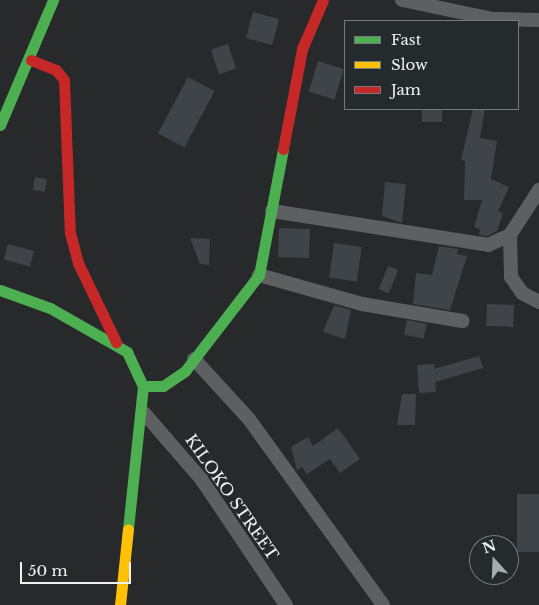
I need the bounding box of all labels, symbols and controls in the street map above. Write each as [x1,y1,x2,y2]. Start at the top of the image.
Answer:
legend [344,20,519,110]
text: Fast [391,30,421,49]
text: Slow [391,55,428,74]
text: Jam [391,80,421,99]
street label: KILOKO STREET [181,431,283,563]
north arrow [469,535,519,585]
text: N [480,536,498,558]
scale bar [22,552,134,584]
text: 50 m [28,561,68,580]

